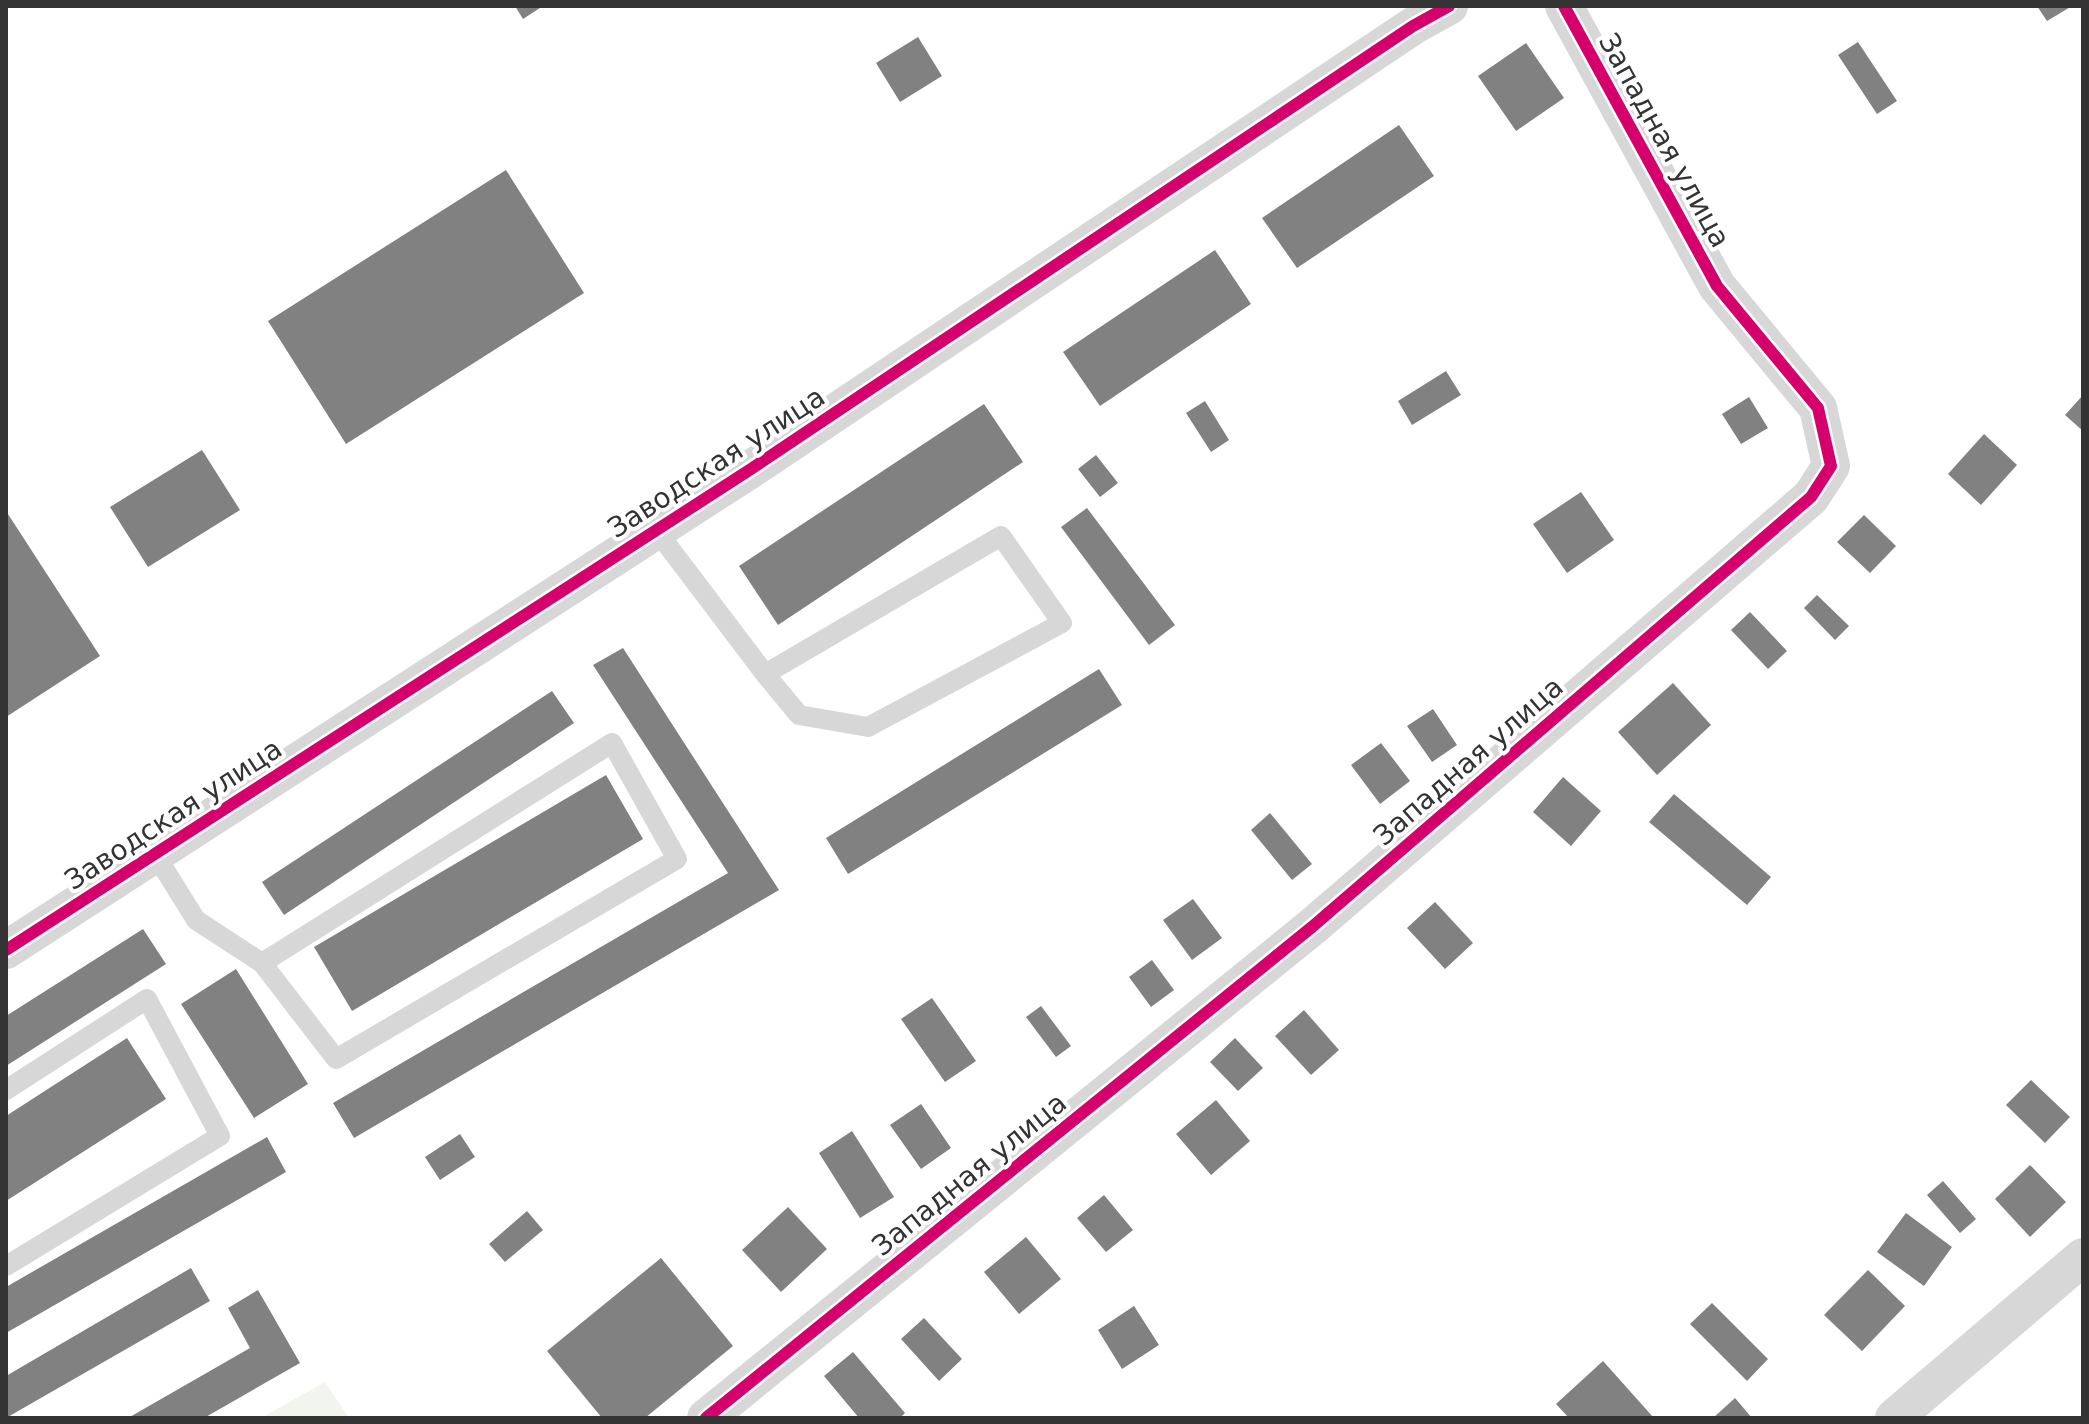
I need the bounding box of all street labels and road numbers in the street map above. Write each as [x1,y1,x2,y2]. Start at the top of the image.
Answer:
street label: Западная улица [1592,27,1737,253]
street label: Заводская улица [602,380,831,545]
street label: Западная улица [1367,670,1570,853]
street label: Заводская улица [59,732,288,897]
street label: Западная улица [866,1086,1073,1263]

